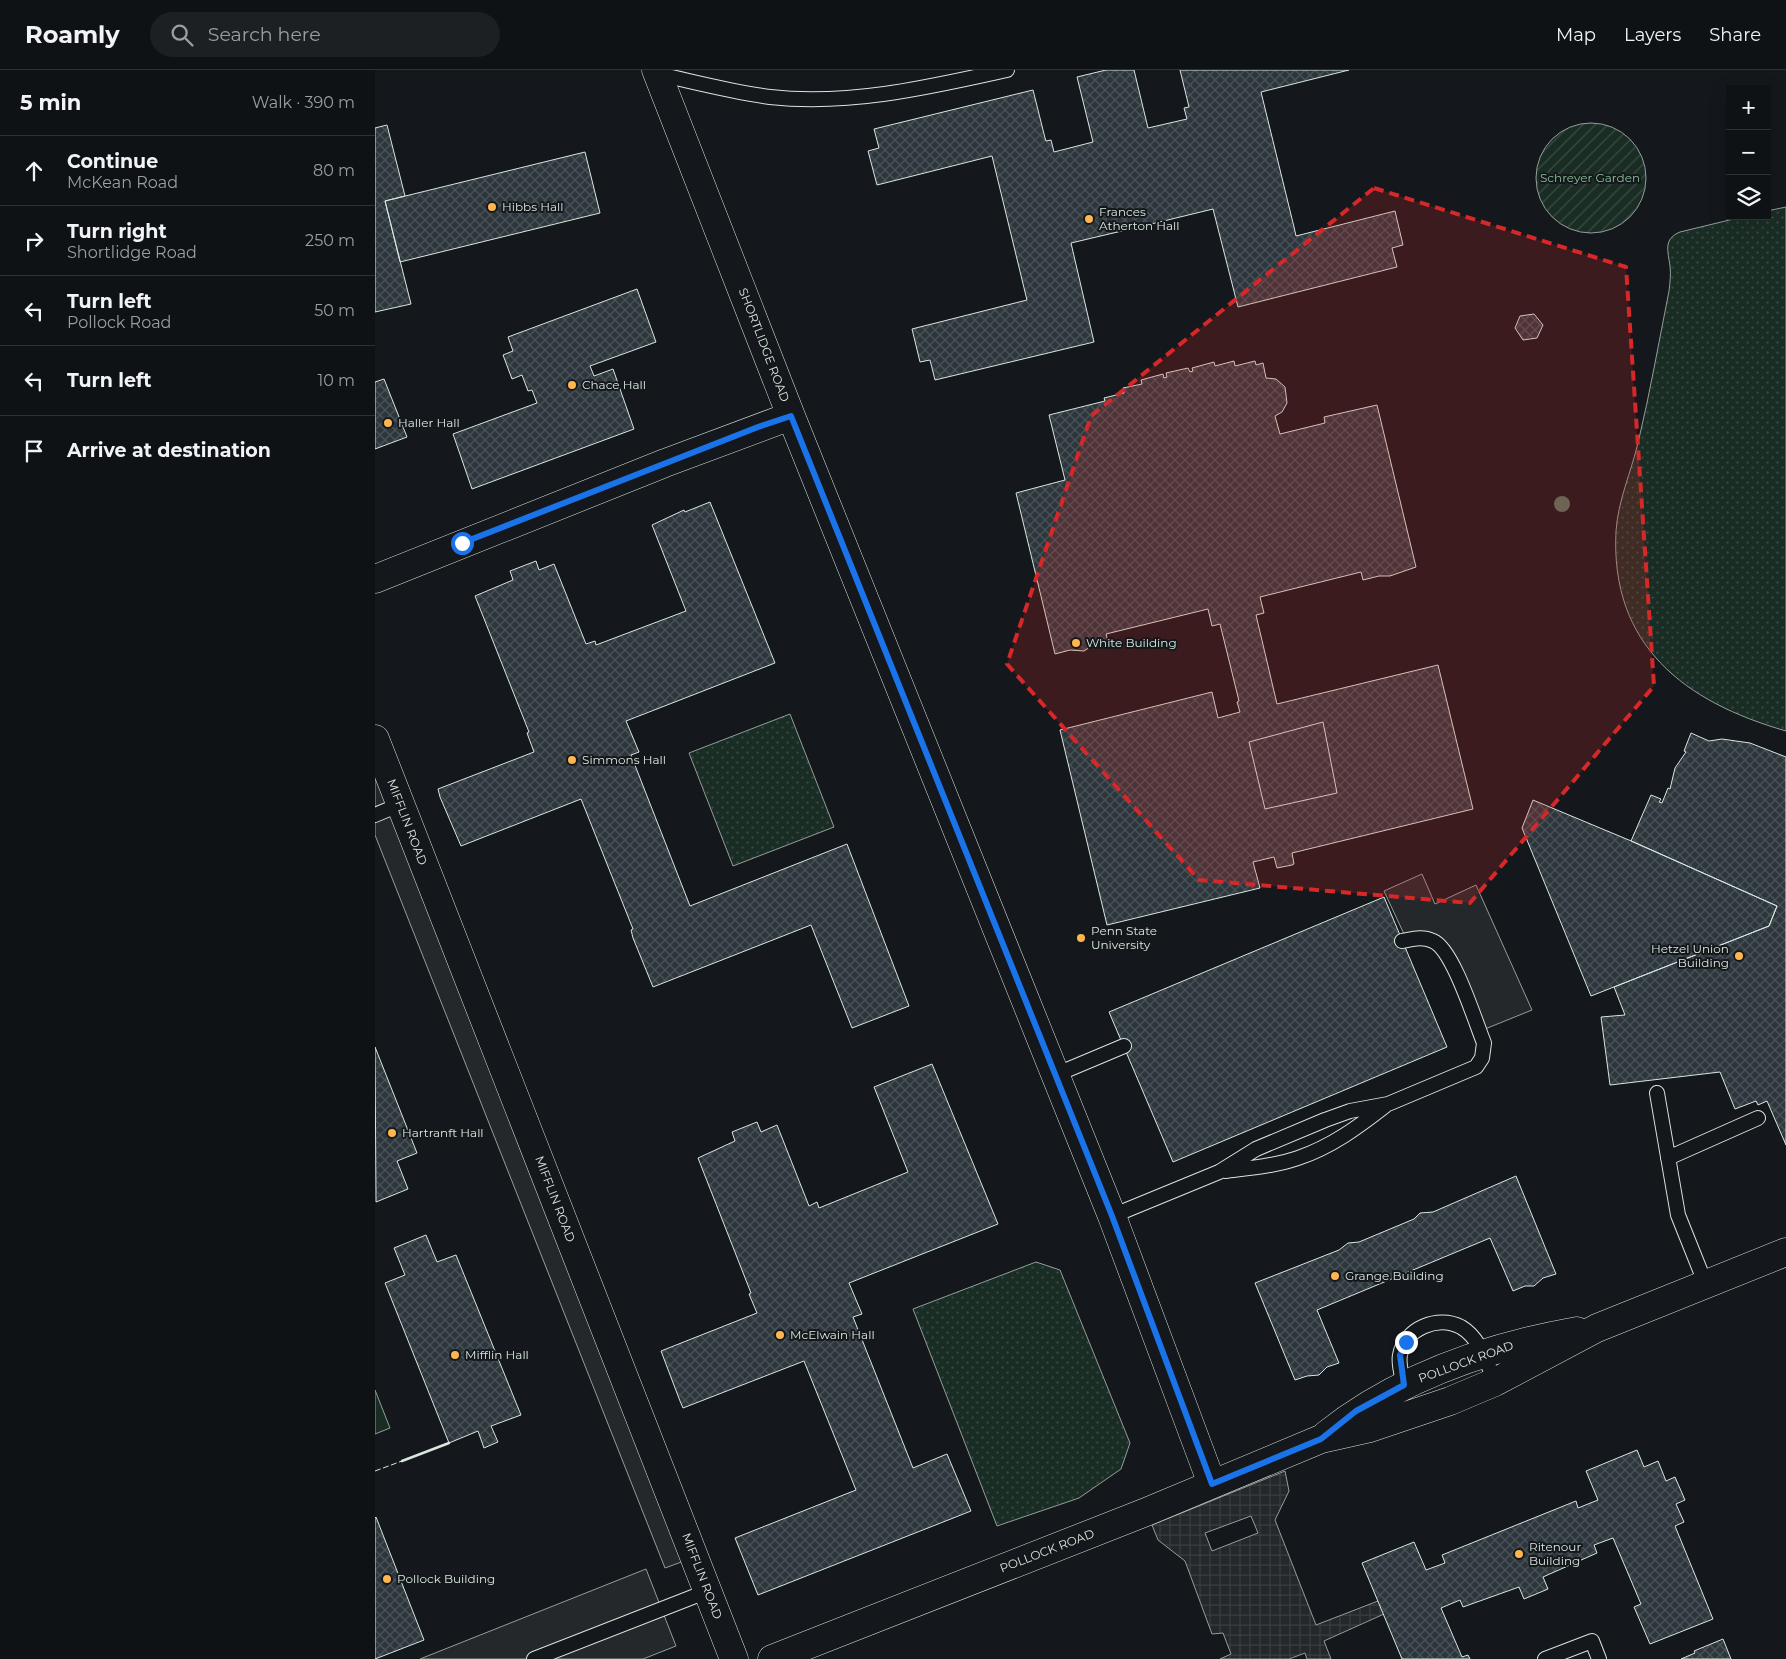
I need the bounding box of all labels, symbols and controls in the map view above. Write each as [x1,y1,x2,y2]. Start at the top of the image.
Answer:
search box [150,12,500,57]
text: Roamly [25,20,120,49]
icon: search [168,21,196,49]
text: Search here [208,23,321,46]
text: Map [1556,24,1596,46]
text: Layers [1624,24,1681,46]
text: Share [1709,24,1761,46]
map controls [1726,85,1771,220]
button: + [1726,85,1771,130]
text: 5 min [20,90,81,115]
text: Walk · 390 m [252,93,355,112]
button: − [1726,130,1771,175]
text: Continue [67,150,158,173]
icon: ahead [20,157,48,185]
text: 80 m [313,161,355,180]
park label: Schreyer Garden [1540,170,1640,185]
text: McKean Road [67,173,178,192]
button: layers [1726,175,1771,220]
place label: Hibbs Hall [502,199,564,214]
marker: Hibbs Hall [486,201,498,213]
place label: Frances Atherton Hall [1099,204,1180,233]
marker: Frances Atherton Hall [1083,213,1095,225]
text: Turn right [67,220,167,243]
icon: right [20,227,48,255]
text: 250 m [305,231,355,250]
text: Shortlidge Road [67,243,197,262]
street label: SHORTLIDGE ROAD [736,286,793,404]
text: Turn left [67,290,152,313]
icon: left [20,297,48,325]
text: 50 m [314,301,355,320]
text: Pollock Road [67,313,171,332]
icon: left [20,367,48,395]
text: Turn left [67,369,152,392]
text: 10 m [317,371,355,390]
place label: Chace Hall [582,377,646,392]
marker: Chace Hall [566,379,578,391]
place label: Haller Hall [398,415,460,430]
marker: Haller Hall [382,417,394,429]
icon: arrive [20,437,48,465]
text: Arrive at destination [67,439,271,462]
route start [451,532,474,555]
place label: White Building [1086,635,1177,650]
marker: White Building [1070,637,1082,649]
place label: Simmons Hall [582,752,666,767]
marker: Simmons Hall [566,754,578,766]
street label: MIFFLIN ROAD [384,777,431,867]
place label: Penn State University [1091,923,1157,952]
marker: Penn State University [1075,932,1087,944]
place label: Hetzel Union Building [1651,941,1729,970]
marker: Hetzel Union Building [1733,950,1745,962]
place label: Hartranft Hall [402,1125,484,1140]
marker: Hartranft Hall [386,1127,398,1139]
street label: MIFFLIN ROAD [532,1154,579,1244]
place label: Grange Building [1345,1268,1444,1283]
marker: Grange Building [1329,1270,1341,1282]
place label: McElwain Hall [790,1327,875,1342]
marker: McElwain Hall [774,1329,786,1341]
route end [1395,1331,1418,1354]
street label: POLLOCK ROAD [1416,1337,1515,1386]
place label: Mifflin Hall [465,1347,529,1362]
marker: Mifflin Hall [449,1349,461,1361]
street label: POLLOCK ROAD [997,1526,1096,1575]
street label: MIFFLIN ROAD [679,1531,726,1621]
place label: Ritenour Building [1529,1539,1581,1568]
marker: Ritenour Building [1513,1548,1525,1560]
place label: Pollock Building [397,1571,495,1586]
marker: Pollock Building [381,1573,393,1585]

